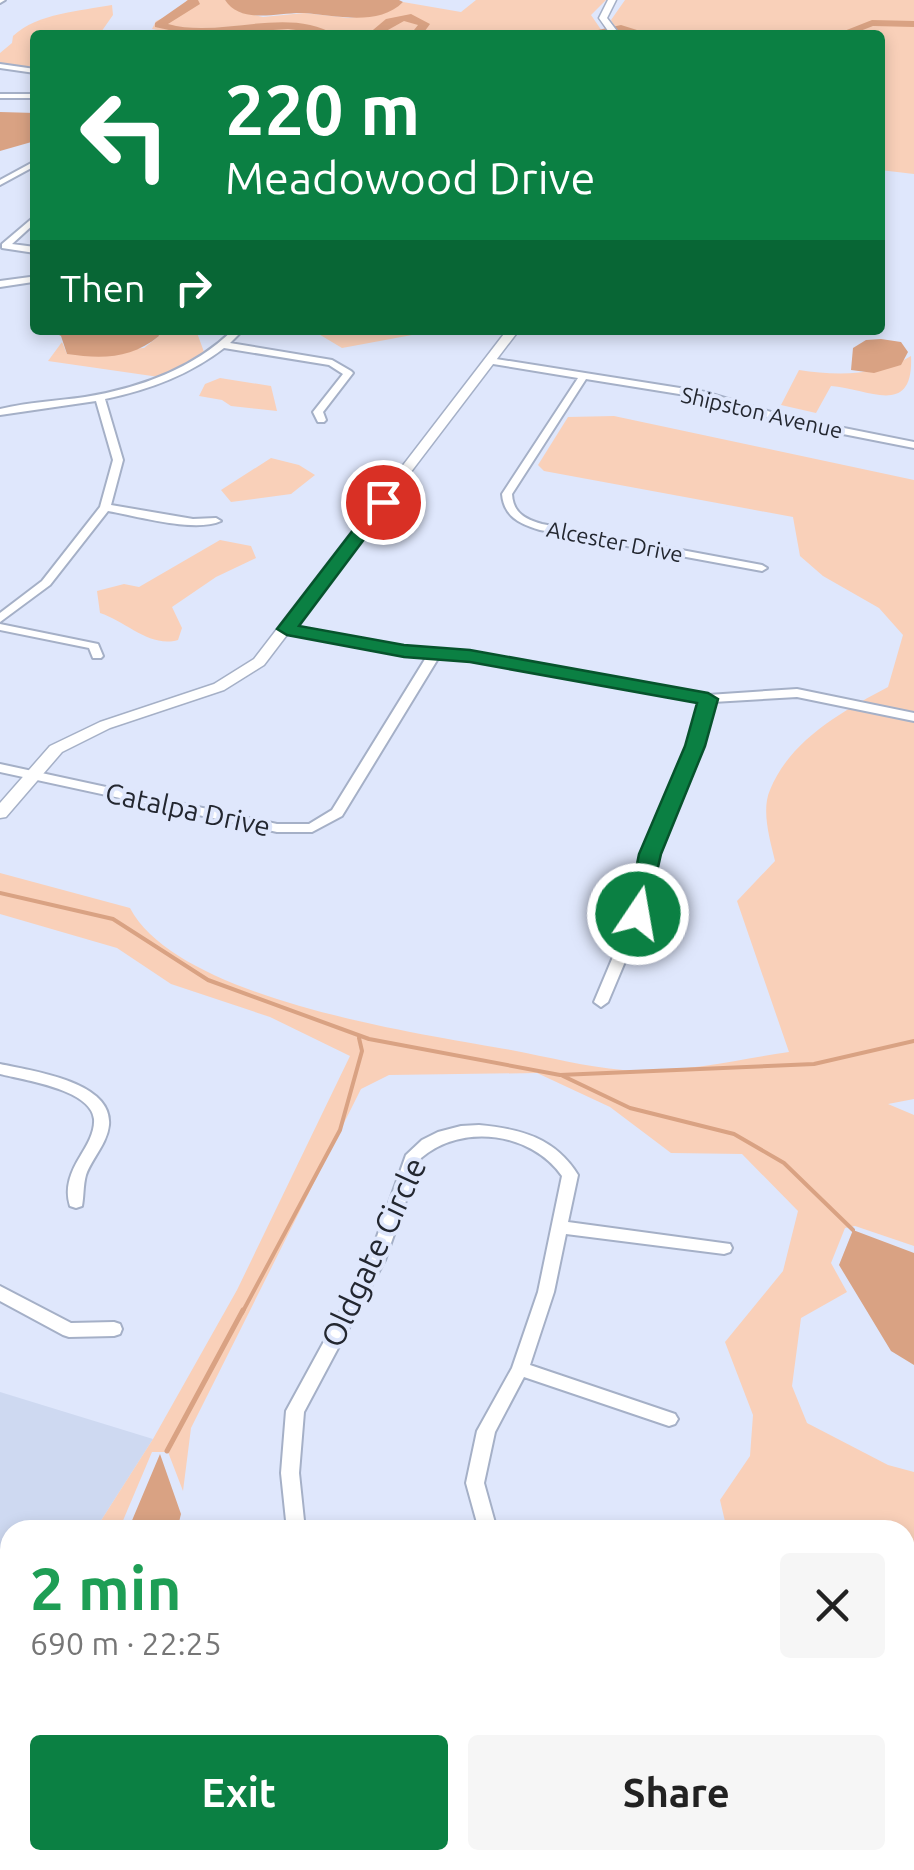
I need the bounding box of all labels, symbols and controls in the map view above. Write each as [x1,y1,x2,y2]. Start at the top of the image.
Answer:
icon: left [60,70,190,200]
text: 220 m [225,70,420,148]
text: Meadowood Drive [225,152,595,203]
icon: right [166,260,221,315]
text: Then [60,267,146,309]
street label: Shipston Avenue [679,381,845,443]
pin [341,460,426,545]
icon: arrive [356,475,411,530]
street label: Alcester Drive [545,516,685,566]
street label: Catalpa Drive [103,776,273,842]
position arrow [586,862,690,966]
street label: Oldgate Circle [313,1152,433,1352]
button: close [780,1553,885,1658]
text: 2 min [30,1554,182,1621]
text: 690 m · 22:25 [30,1625,222,1661]
button: Exit [30,1735,448,1850]
button: Share [468,1735,885,1850]

